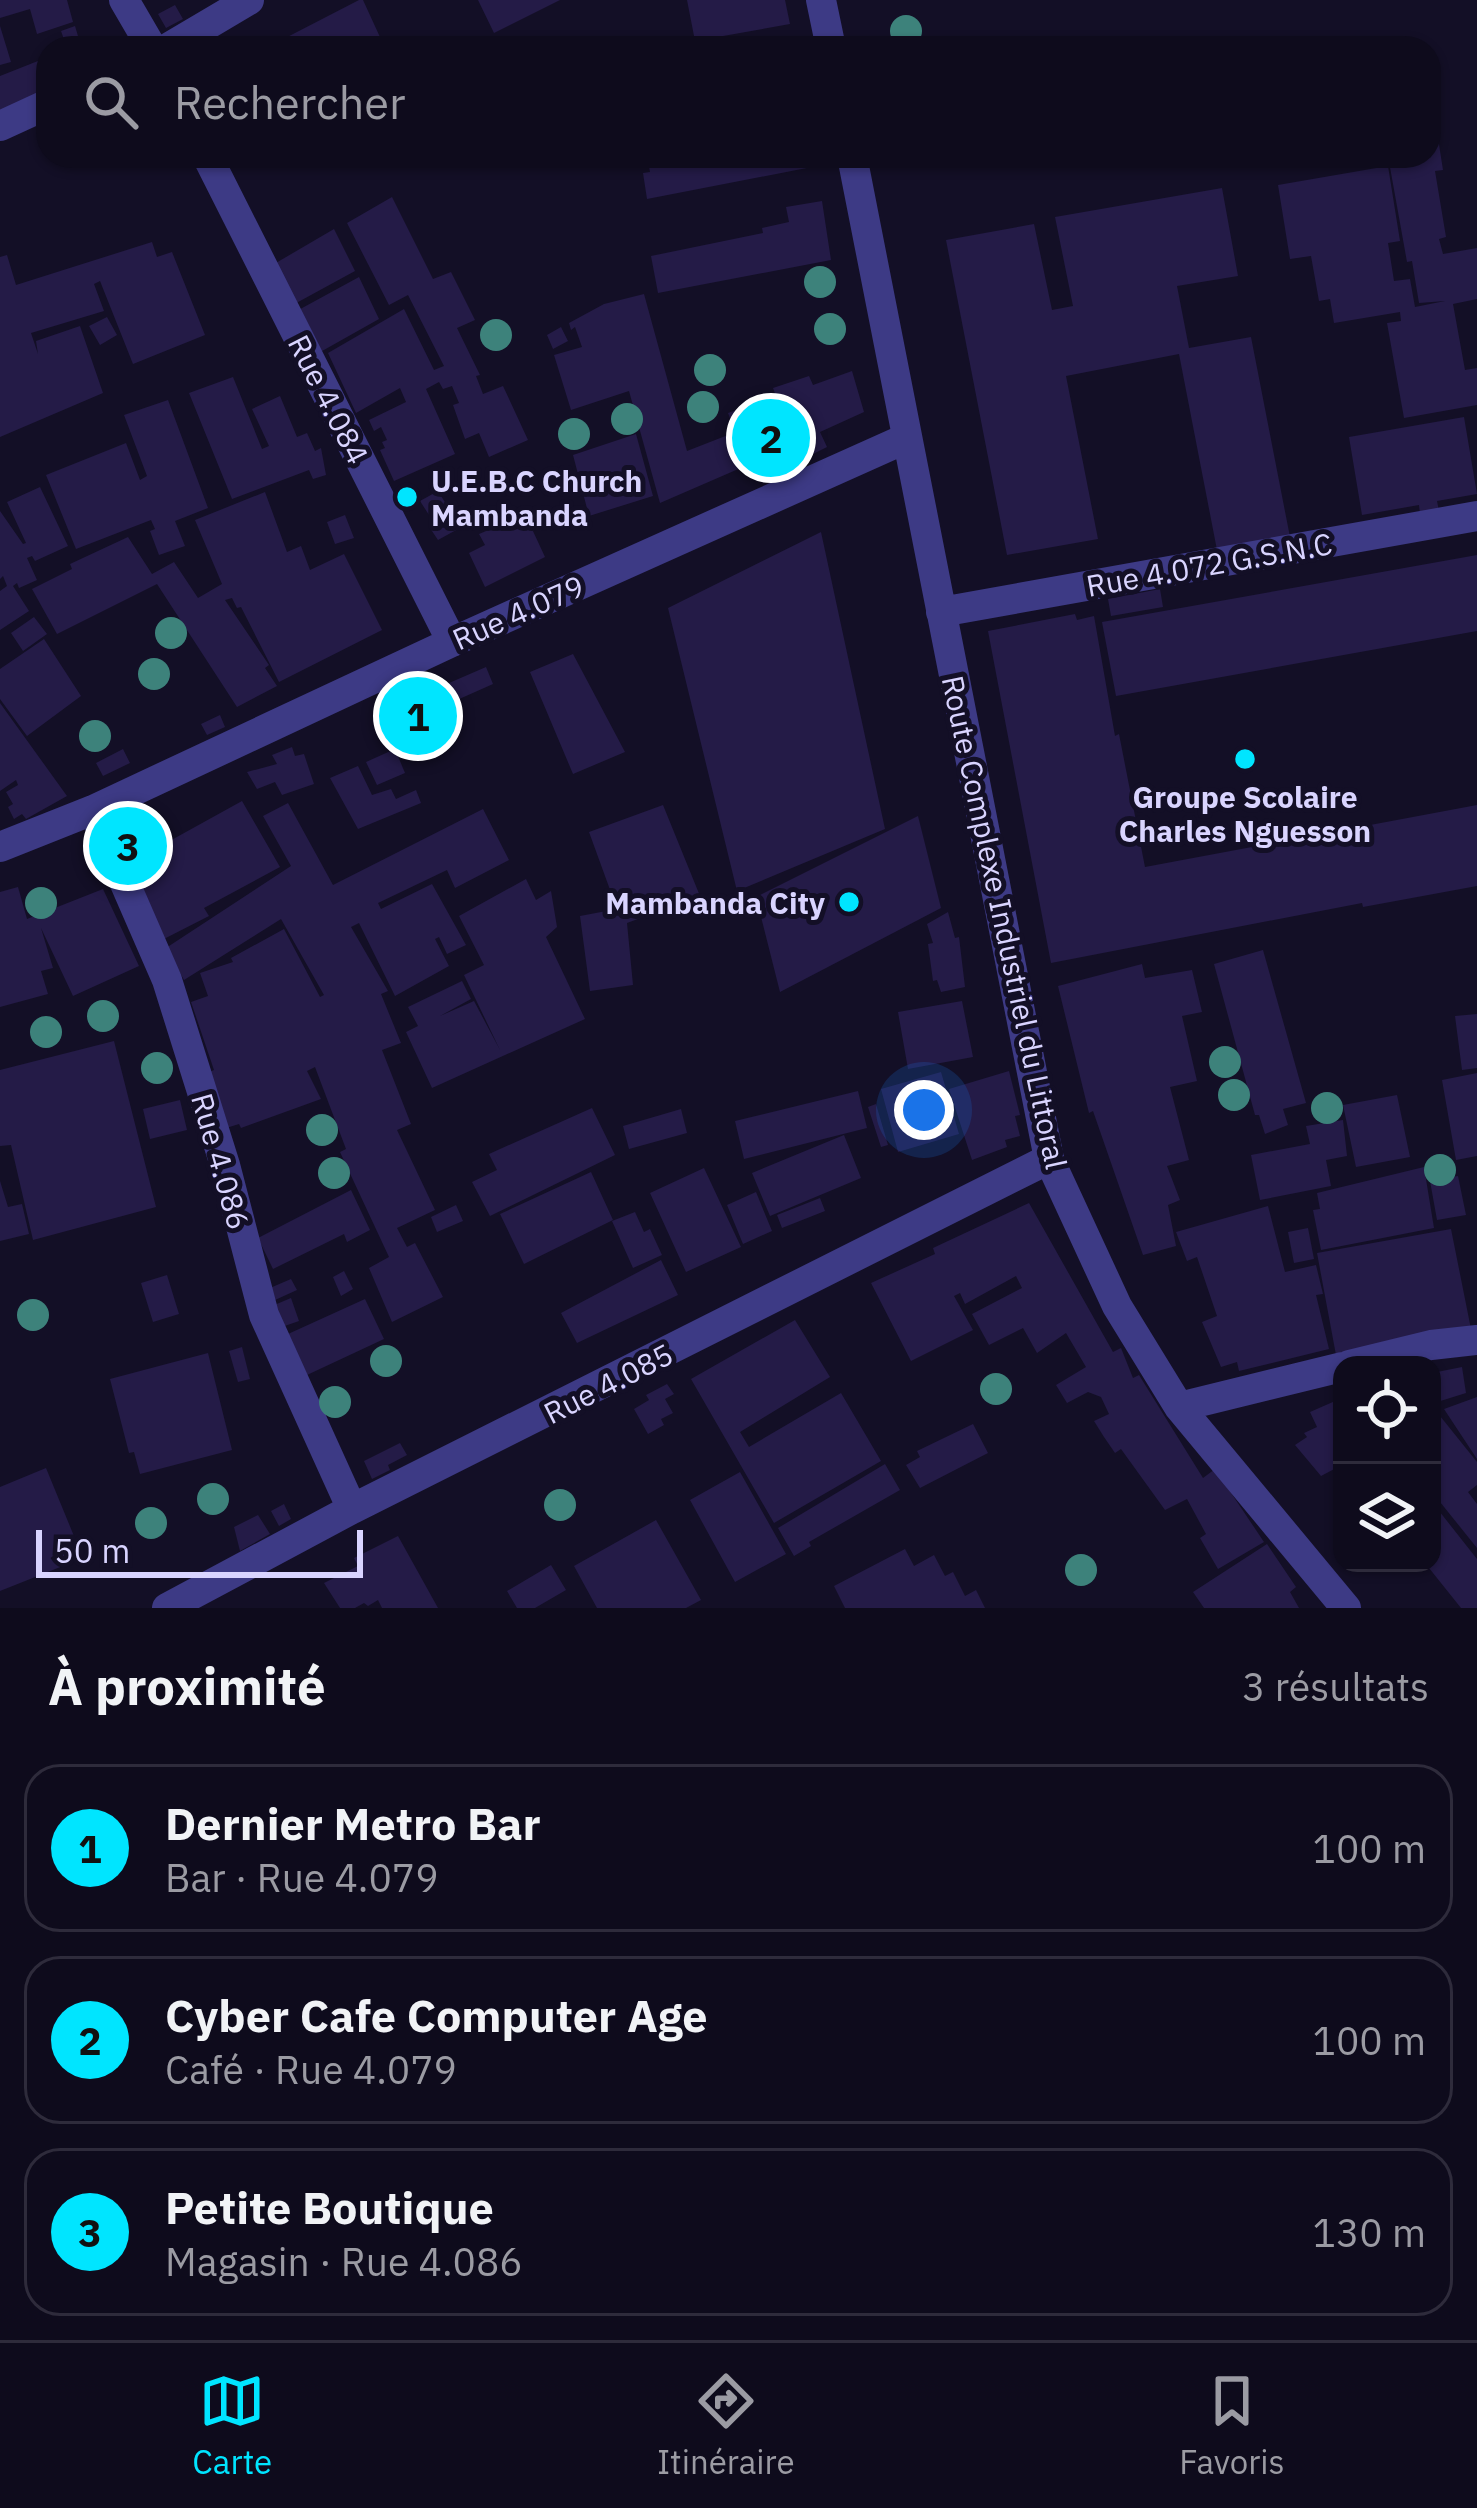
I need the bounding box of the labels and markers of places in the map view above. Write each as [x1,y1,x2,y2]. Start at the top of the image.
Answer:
pin: 2 [732,393,810,483]
place label: U.E.B.C Church Mambanda [431,461,643,534]
marker: U.E.B.C Church Mambanda [394,484,420,510]
pin: 1 [379,671,457,761]
marker: Groupe Scolaire Charles Nguesson [1232,746,1258,772]
place label: Groupe Scolaire Charles Nguesson [1119,777,1371,850]
pin: 3 [89,801,167,891]
place label: Mambanda City [605,883,825,922]
marker: Mambanda City [836,889,862,915]

